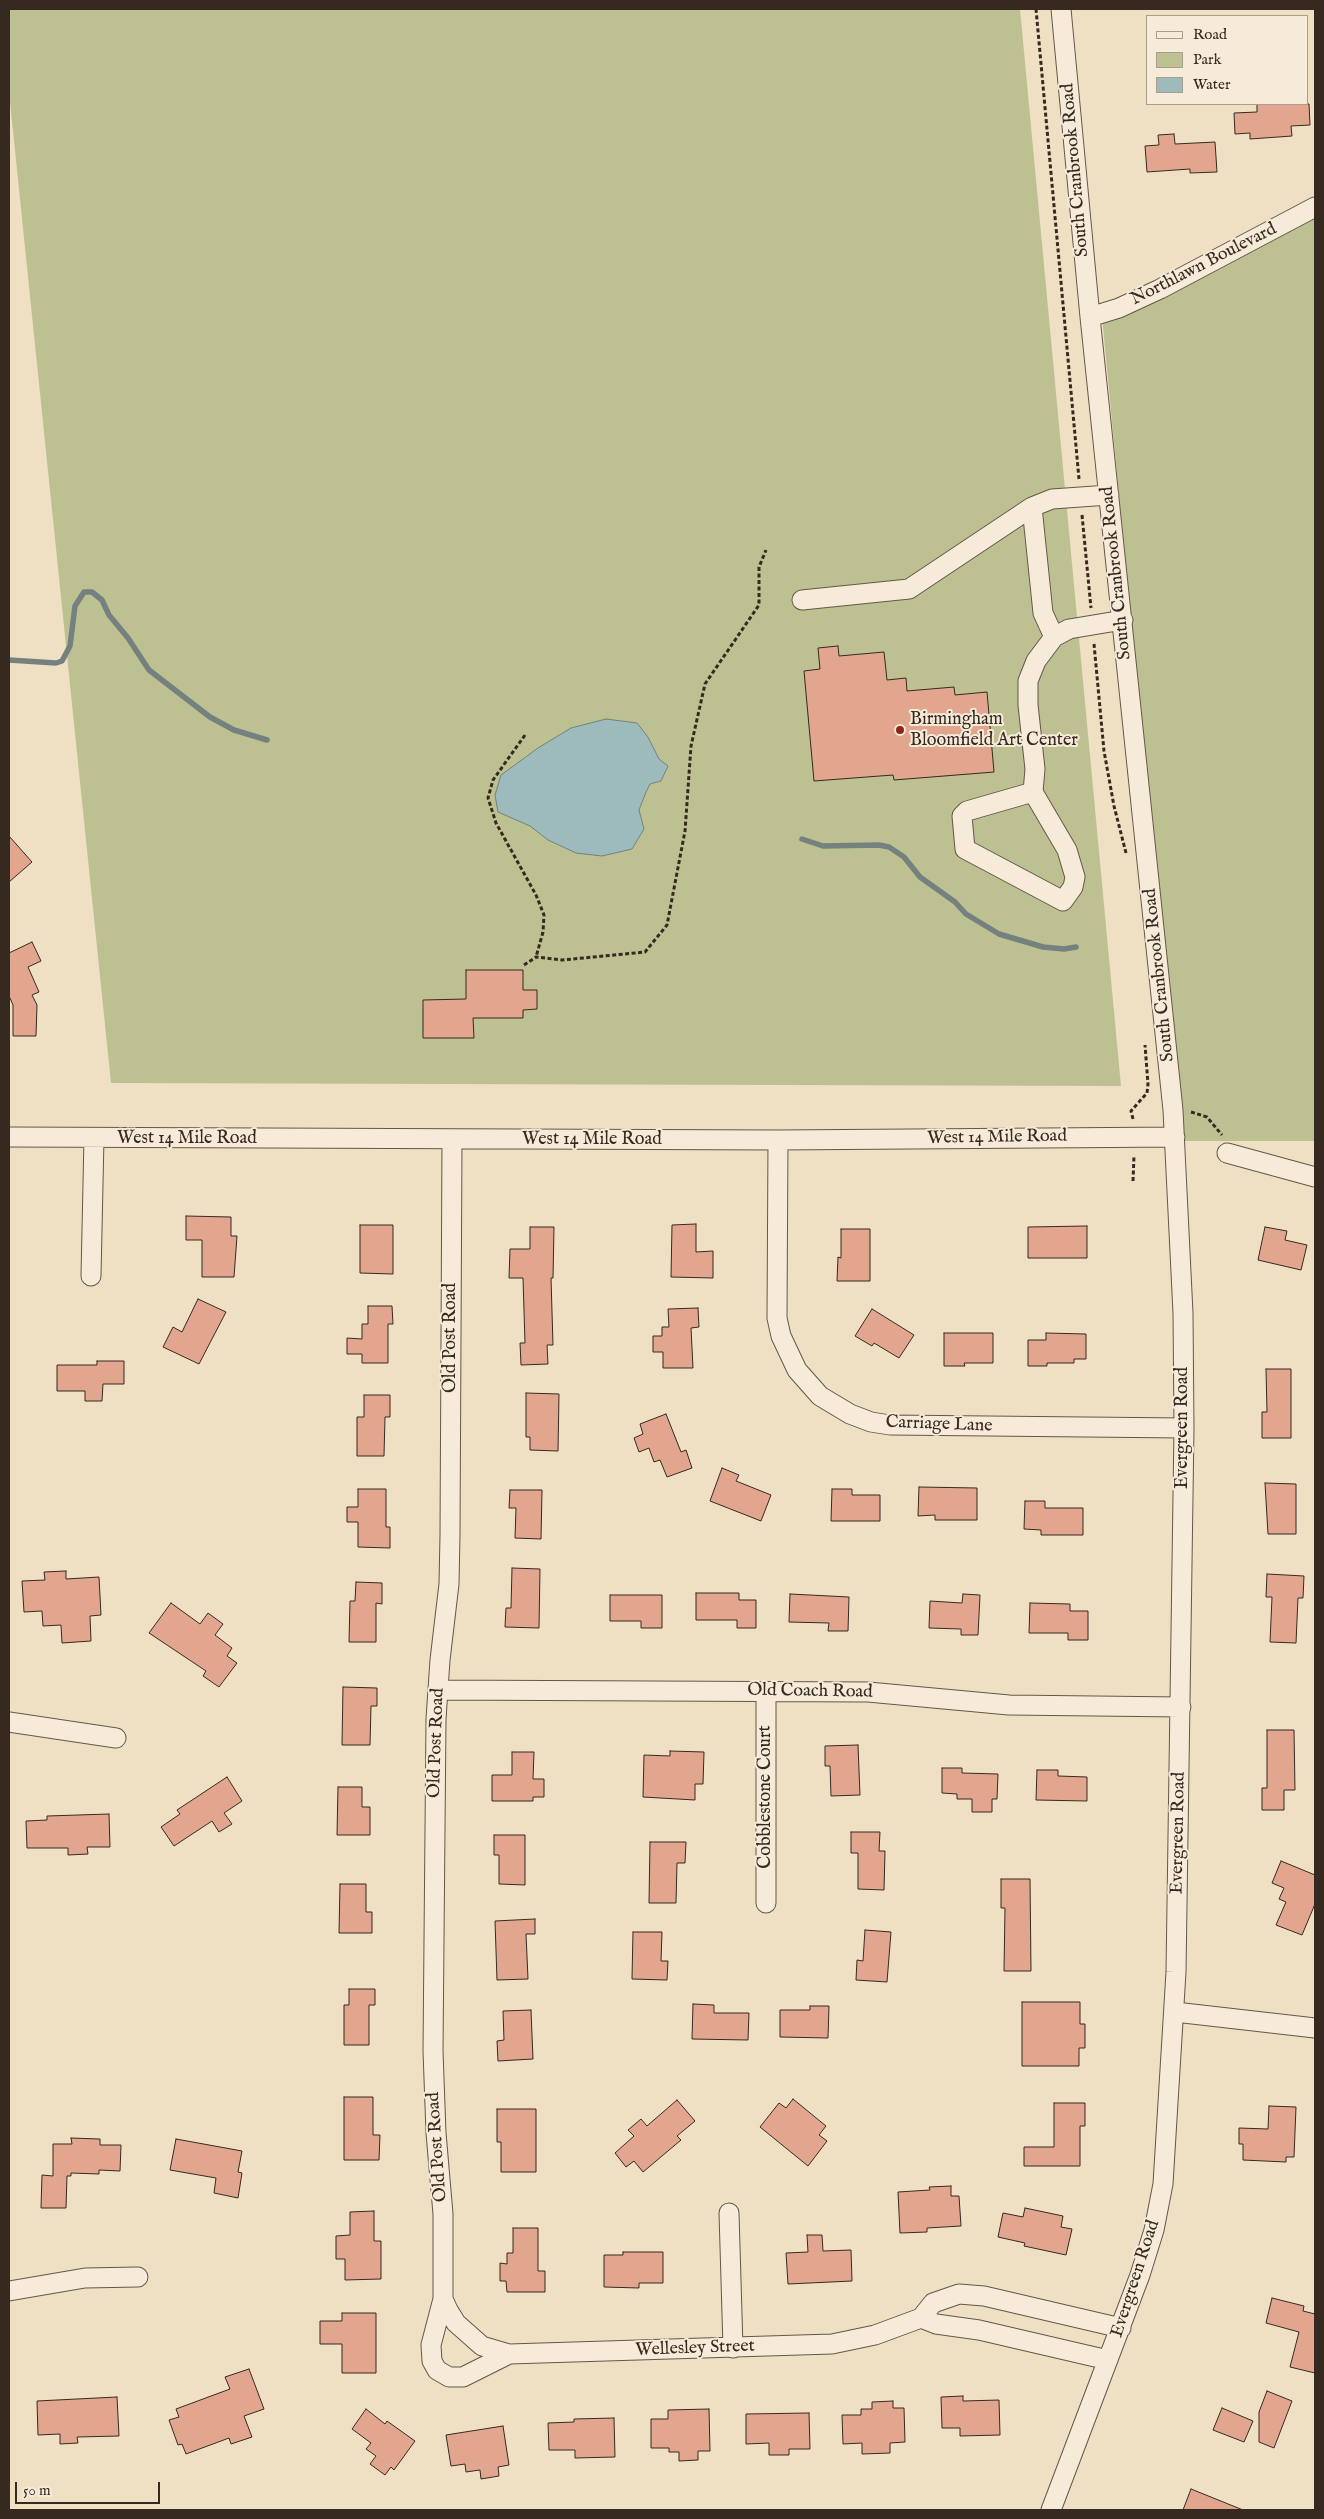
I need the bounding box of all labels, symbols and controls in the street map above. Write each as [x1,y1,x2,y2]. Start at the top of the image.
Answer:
legend [1146,15,1309,105]
text: Road [1193,25,1227,44]
text: Park [1193,50,1222,69]
text: Water [1193,75,1230,94]
street label: South Cranbrook Road [1058,82,1094,258]
street label: Northlawn Boulevard [1127,219,1281,311]
street label: South Cranbrook Road [1097,485,1137,661]
place label: Birmingham Bloomfield Art Center [910,709,1078,752]
marker: Birmingham Bloomfield Art Center [894,724,906,736]
street label: South Cranbrook Road [1140,887,1180,1063]
street label: West 14 Mile Road [927,1126,1067,1150]
street label: West 14 Mile Road [117,1128,257,1150]
street label: West 14 Mile Road [522,1129,662,1151]
street label: Old Post Road [440,1283,462,1393]
street label: Evergreen Road [1172,1367,1194,1489]
street label: Carriage Lane [885,1412,993,1438]
street label: Old Coach Road [747,1680,873,1704]
street label: Old Post Road [424,1688,450,1798]
street label: Cobblestone Court [755,1725,777,1869]
street label: Evergreen Road [1167,1772,1191,1894]
street label: Old Post Road [423,2091,453,2203]
street label: Evergreen Road [1107,2218,1165,2340]
street label: Wellesley Street [635,2336,755,2362]
scale bar [18,2472,162,2504]
text: 50 m [23,2481,51,2500]

